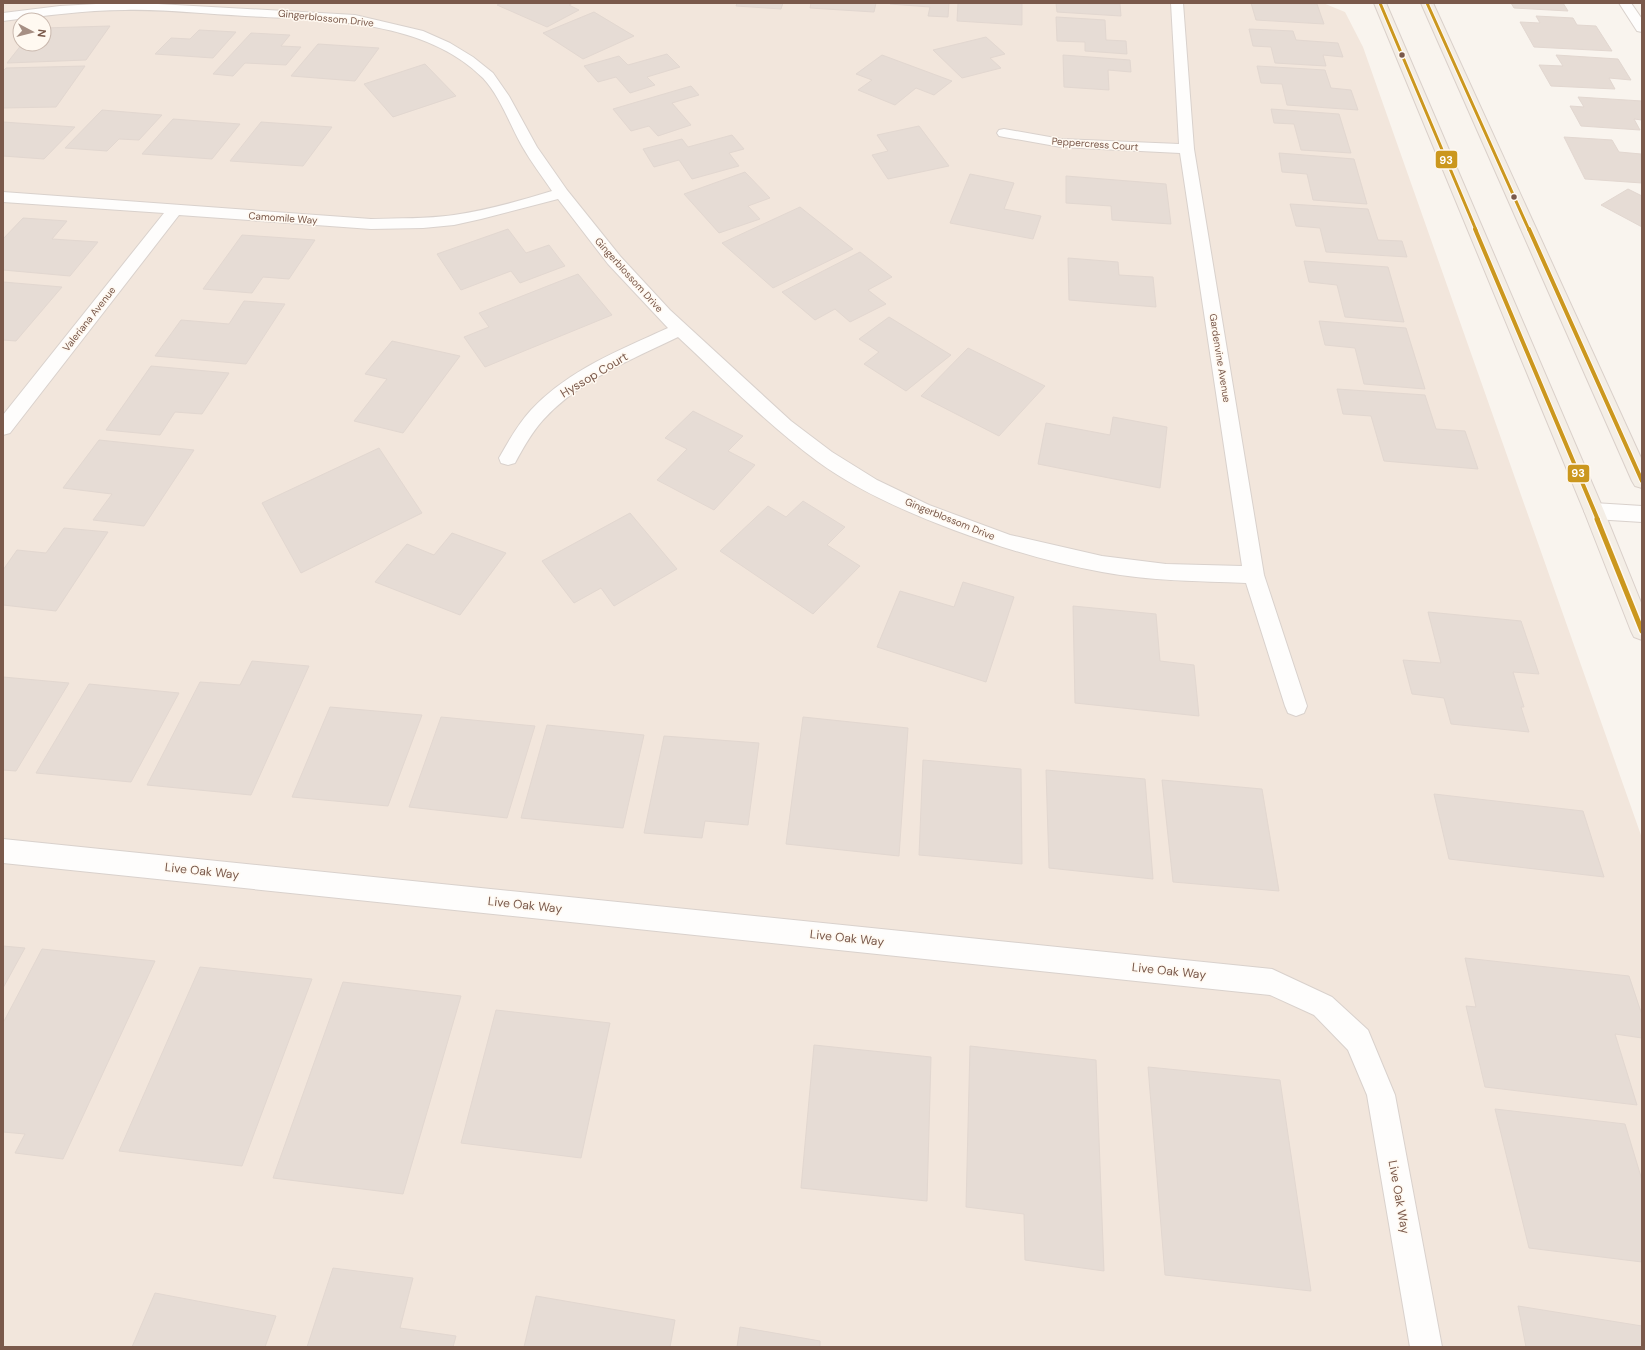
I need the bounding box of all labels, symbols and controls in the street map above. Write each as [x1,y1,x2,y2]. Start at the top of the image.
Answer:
street label: Gingerblossom Drive [278,7,375,30]
north arrow [12,12,52,52]
text: N [34,28,49,38]
unlabelled marker [1397,50,1407,60]
street label: Peppercress Court [1051,134,1139,154]
line badge: 93 [1435,150,1458,169]
text: 93 [1439,153,1453,167]
unlabelled marker [1509,192,1519,202]
street label: Camomile Way [248,209,318,227]
street label: Gingerblossom Drive [592,235,666,315]
street label: Valeriana Avenue [60,284,119,354]
street label: Gardenvine Avenue [1207,313,1233,404]
street label: Hyssop Court [557,348,631,401]
line badge: 93 [1567,464,1590,483]
text: 93 [1571,466,1585,480]
street label: Gingerblossom Drive [903,495,997,543]
street label: Live Oak Way [164,859,240,883]
street label: Live Oak Way [487,893,563,917]
street label: Live Oak Way [809,926,885,950]
street label: Live Oak Way [1131,959,1207,983]
street label: Live Oak Way [1385,1159,1413,1235]

